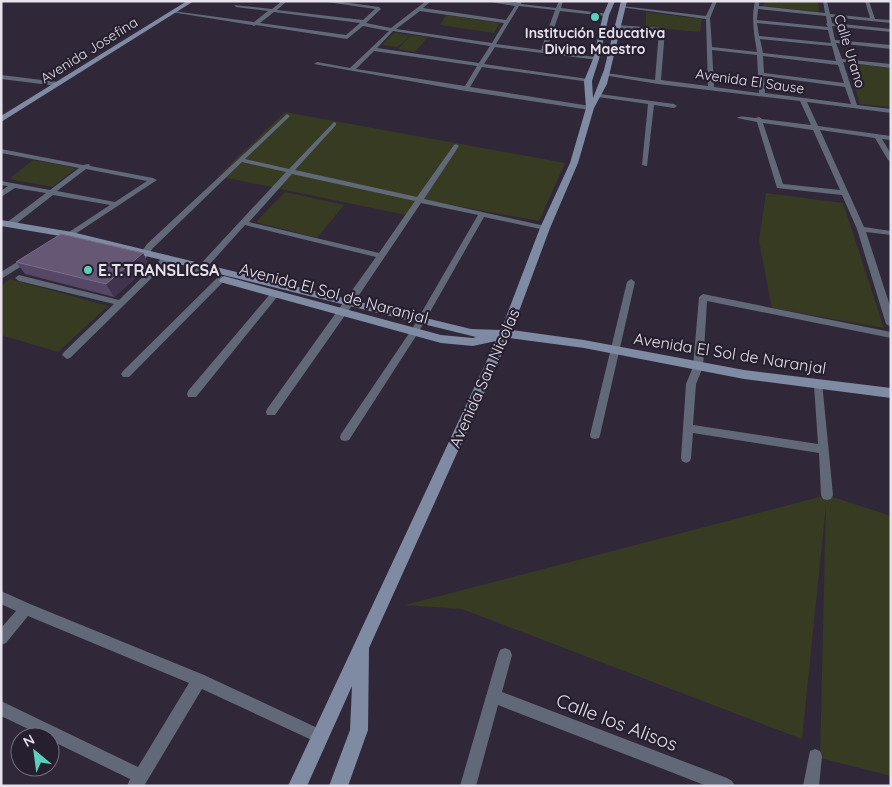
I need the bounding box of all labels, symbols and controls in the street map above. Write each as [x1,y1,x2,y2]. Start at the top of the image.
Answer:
marker: Institución Educativa Divino Maestro [589,11,601,23]
street label: Calle Urano [830,12,870,90]
street label: Avenida Josefina [37,13,141,87]
place label: Institución Educativa Divino Maestro [525,24,665,58]
street label: Avenida El Sause [695,64,806,98]
street label: Avenida El Sol de Naranjal [237,258,431,328]
place label: E.T.TRANSLICSA [98,260,220,280]
marker: E.T.TRANSLICSA [82,264,94,276]
street label: Avenida San Nicolas [444,305,524,451]
street label: Avenida El Sol de Naranjal [632,328,828,378]
street label: Calle los Alisos [553,688,681,756]
north arrow [10,727,60,777]
text: N [20,730,38,751]

